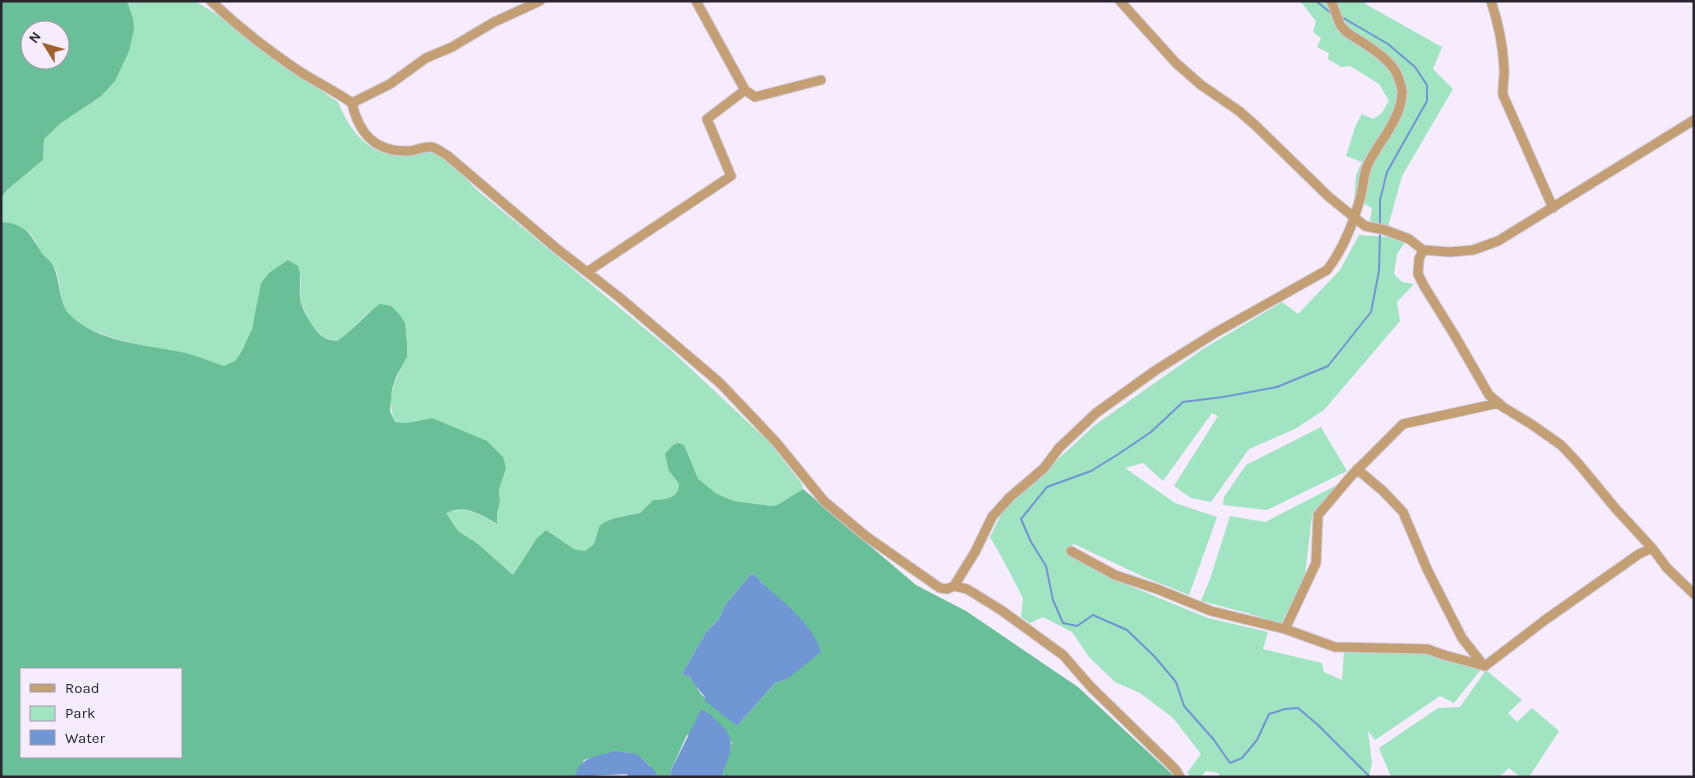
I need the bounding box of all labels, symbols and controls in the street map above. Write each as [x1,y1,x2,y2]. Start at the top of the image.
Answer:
north arrow [20,20,70,70]
text: N [25,28,45,47]
legend [20,668,182,758]
text: Road [65,679,100,697]
text: Park [65,704,95,722]
text: Water [65,729,106,747]

